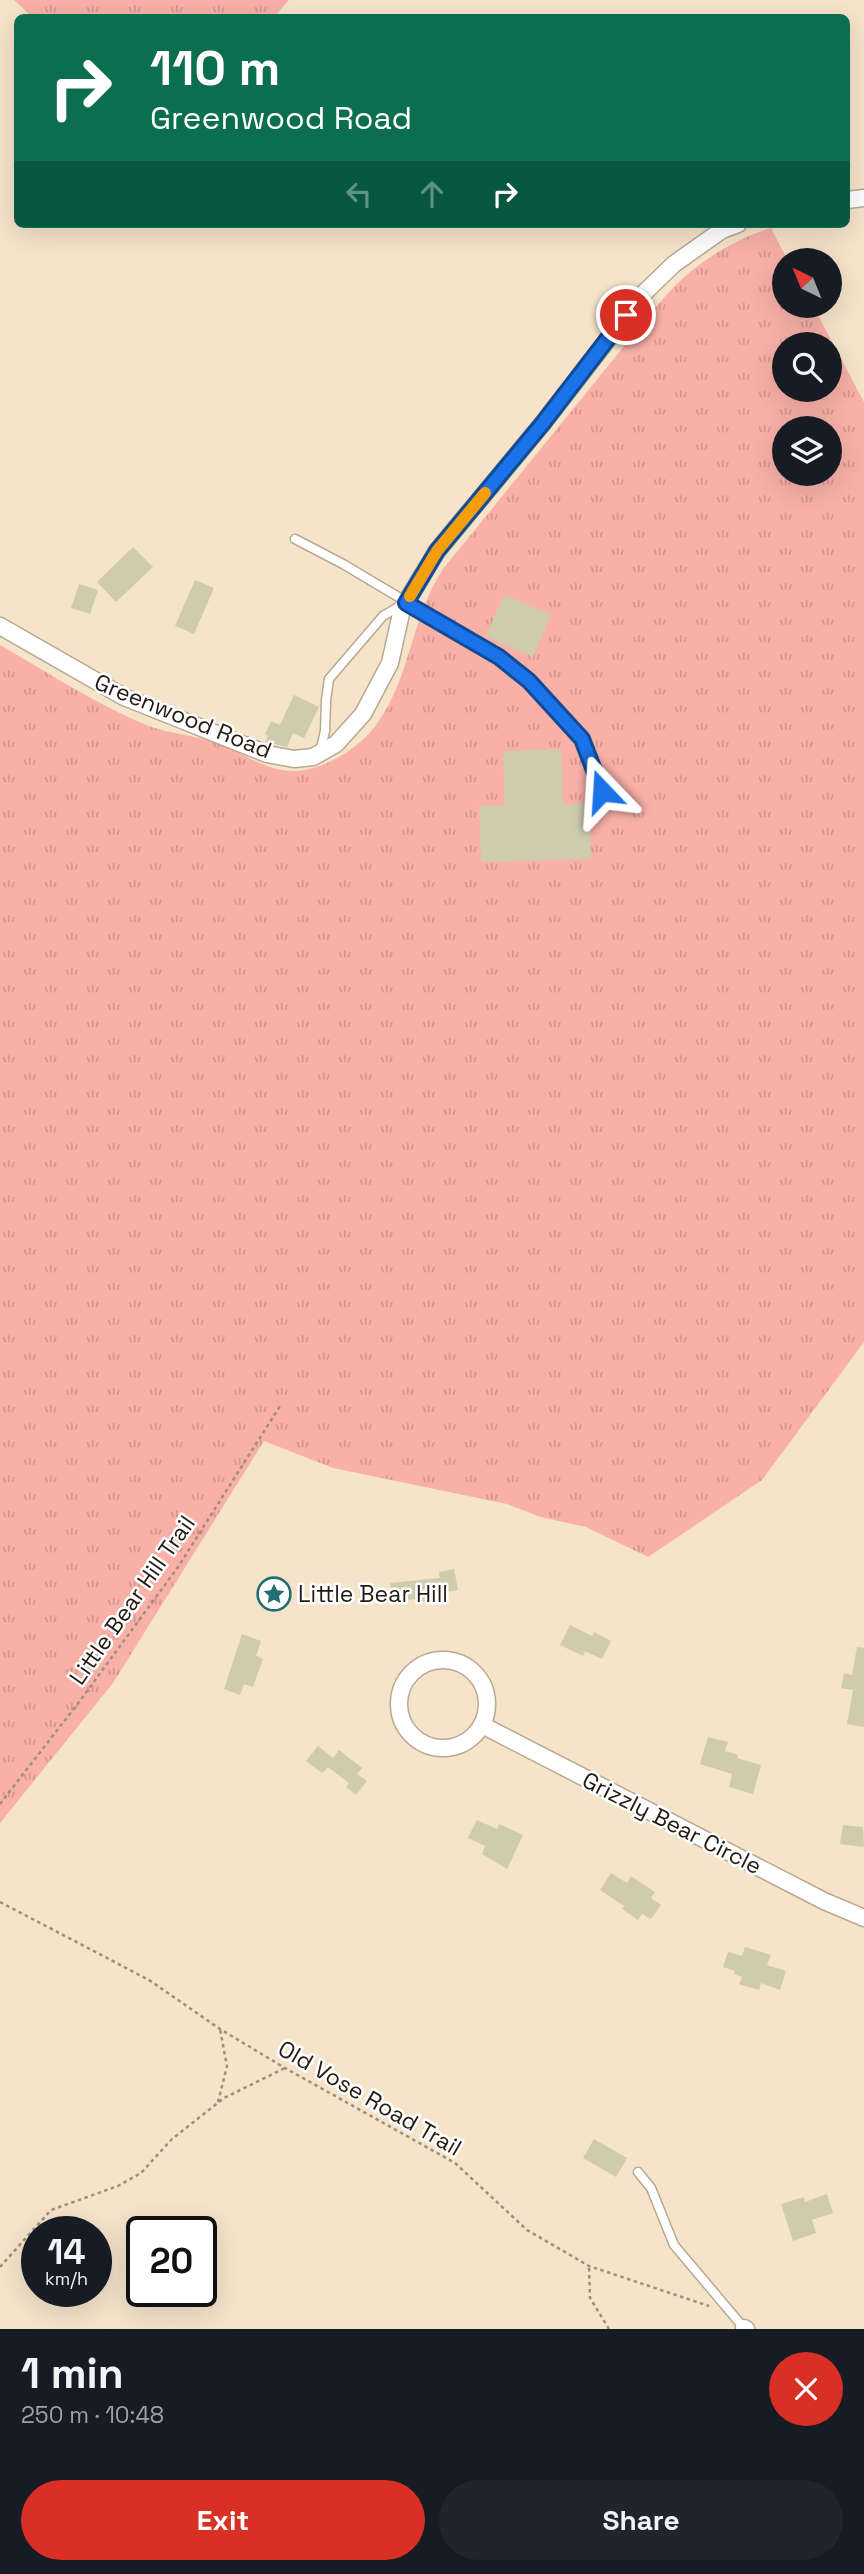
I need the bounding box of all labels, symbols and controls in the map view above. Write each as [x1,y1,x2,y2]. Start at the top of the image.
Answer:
text: 110 m [150,37,280,99]
icon: right [35,42,126,133]
text: Greenwood Road [150,98,412,138]
icon: left [340,175,378,213]
icon: ahead [413,175,451,213]
icon: right [486,175,524,213]
north arrow [772,248,842,318]
map controls [772,248,842,486]
pin [596,285,656,345]
icon: arrive [607,296,645,334]
button: search [772,332,842,402]
button: layers [772,416,842,486]
street label: Greenwood Road [90,667,276,765]
position arrow [565,754,639,828]
street label: Little Bear Hill Trail [62,1510,202,1690]
place icon: Little Bear Hill [255,1575,293,1613]
place label: Little Bear Hill [298,1579,448,1609]
street label: Grizzly Bear Circle [577,1765,767,1881]
street label: Old Vose Road Trail [273,2033,467,2163]
speed limit sign: 20 [126,2216,217,2307]
text: 14 [47,2230,86,2274]
text: km/h [45,2267,88,2290]
text: 1 min [21,2347,124,2400]
button: close [769,2352,843,2426]
text: 250 m · 10:48 [21,2400,164,2430]
button: Exit [21,2480,425,2560]
button: Share [439,2480,843,2560]

